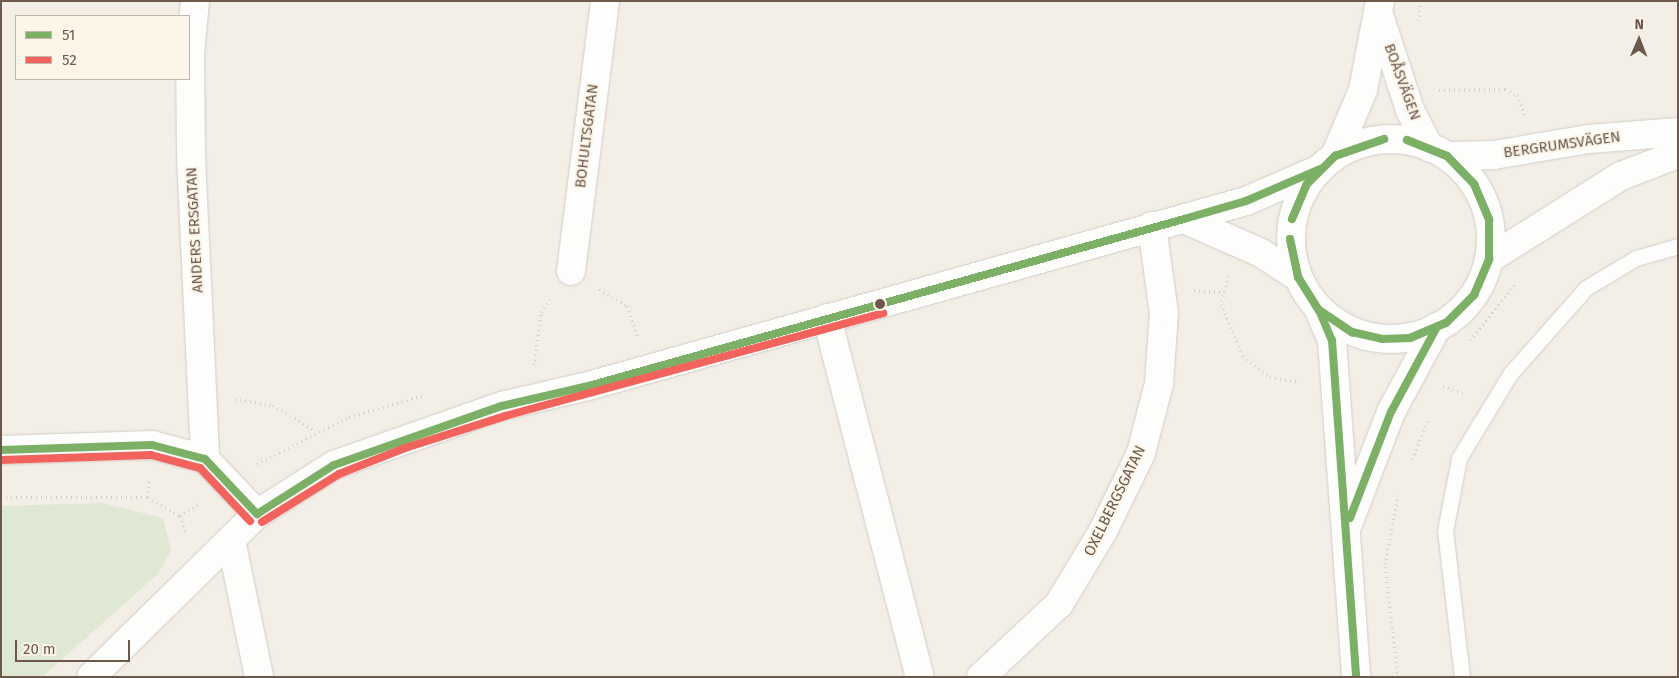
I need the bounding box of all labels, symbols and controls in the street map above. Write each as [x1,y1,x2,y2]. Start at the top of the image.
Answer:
legend [15,15,190,80]
north arrow [1614,15,1664,65]
text: N [1634,16,1644,33]
text: 51 [62,26,75,44]
street label: BOÅSVÄGEN [1380,41,1424,123]
text: 52 [62,51,77,69]
street label: BOHULTSGATAN [572,83,602,189]
street label: BERGRUMSVÄGEN [1502,128,1622,162]
street label: ANDERS ERSGATAN [183,167,207,293]
unlabelled marker [875,299,885,309]
street label: OXELBERGSGATAN [1080,443,1150,559]
scale bar [18,630,132,662]
text: 20 m [23,640,56,658]

